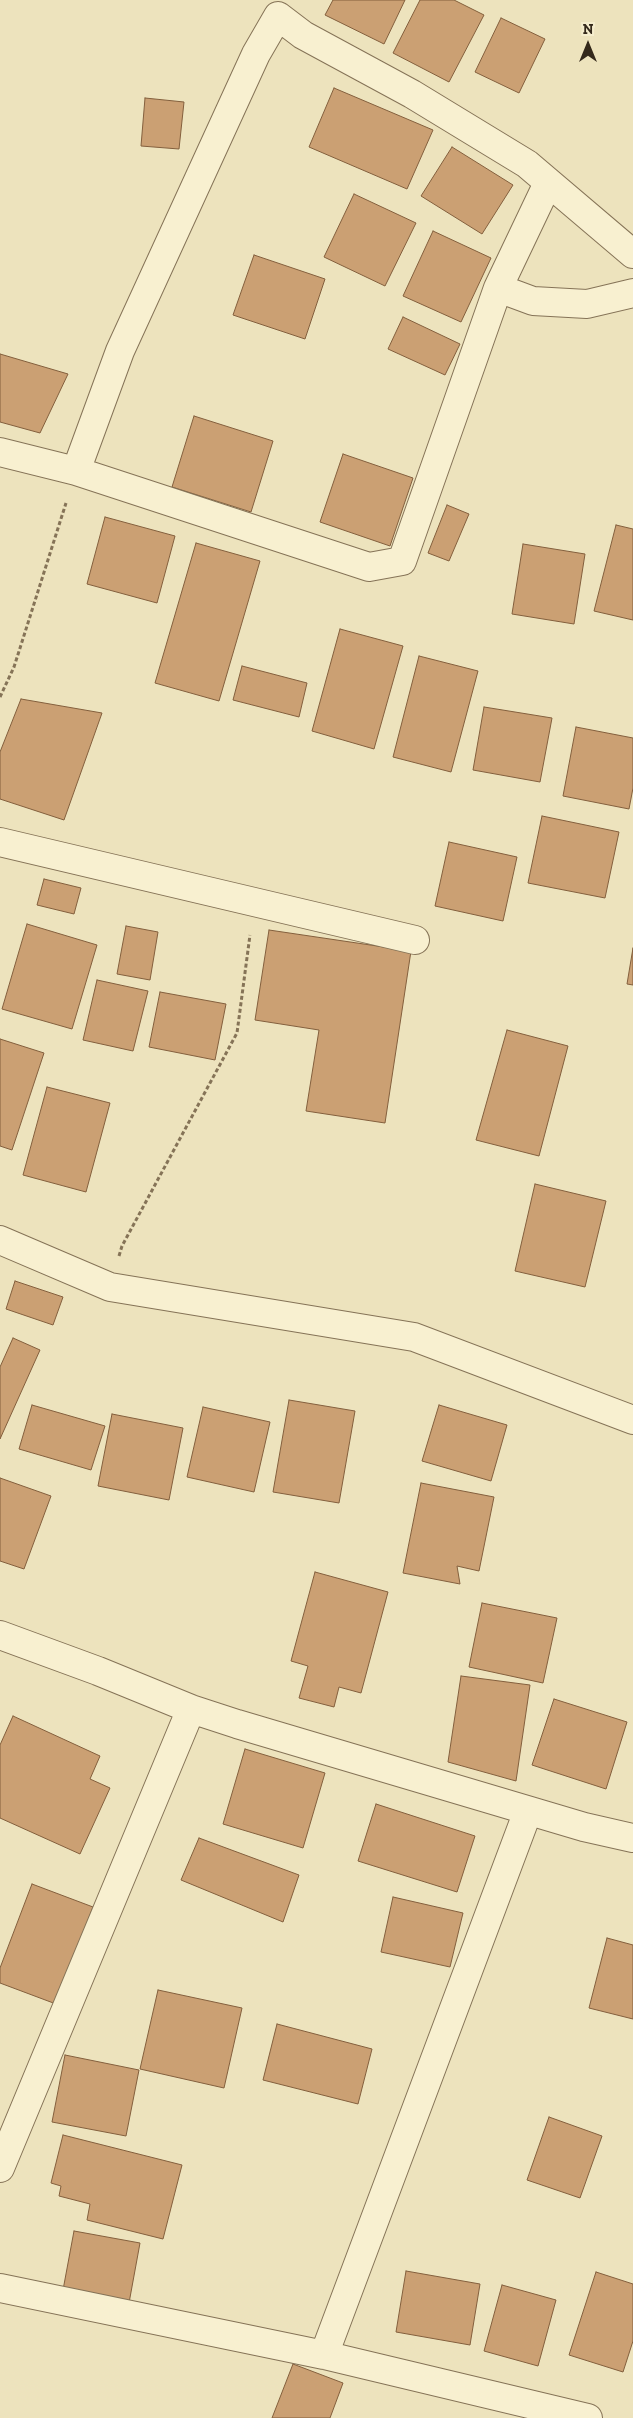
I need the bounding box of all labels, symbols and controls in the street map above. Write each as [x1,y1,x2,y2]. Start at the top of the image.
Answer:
north arrow [563,20,613,70]
text: N [583,21,593,38]

